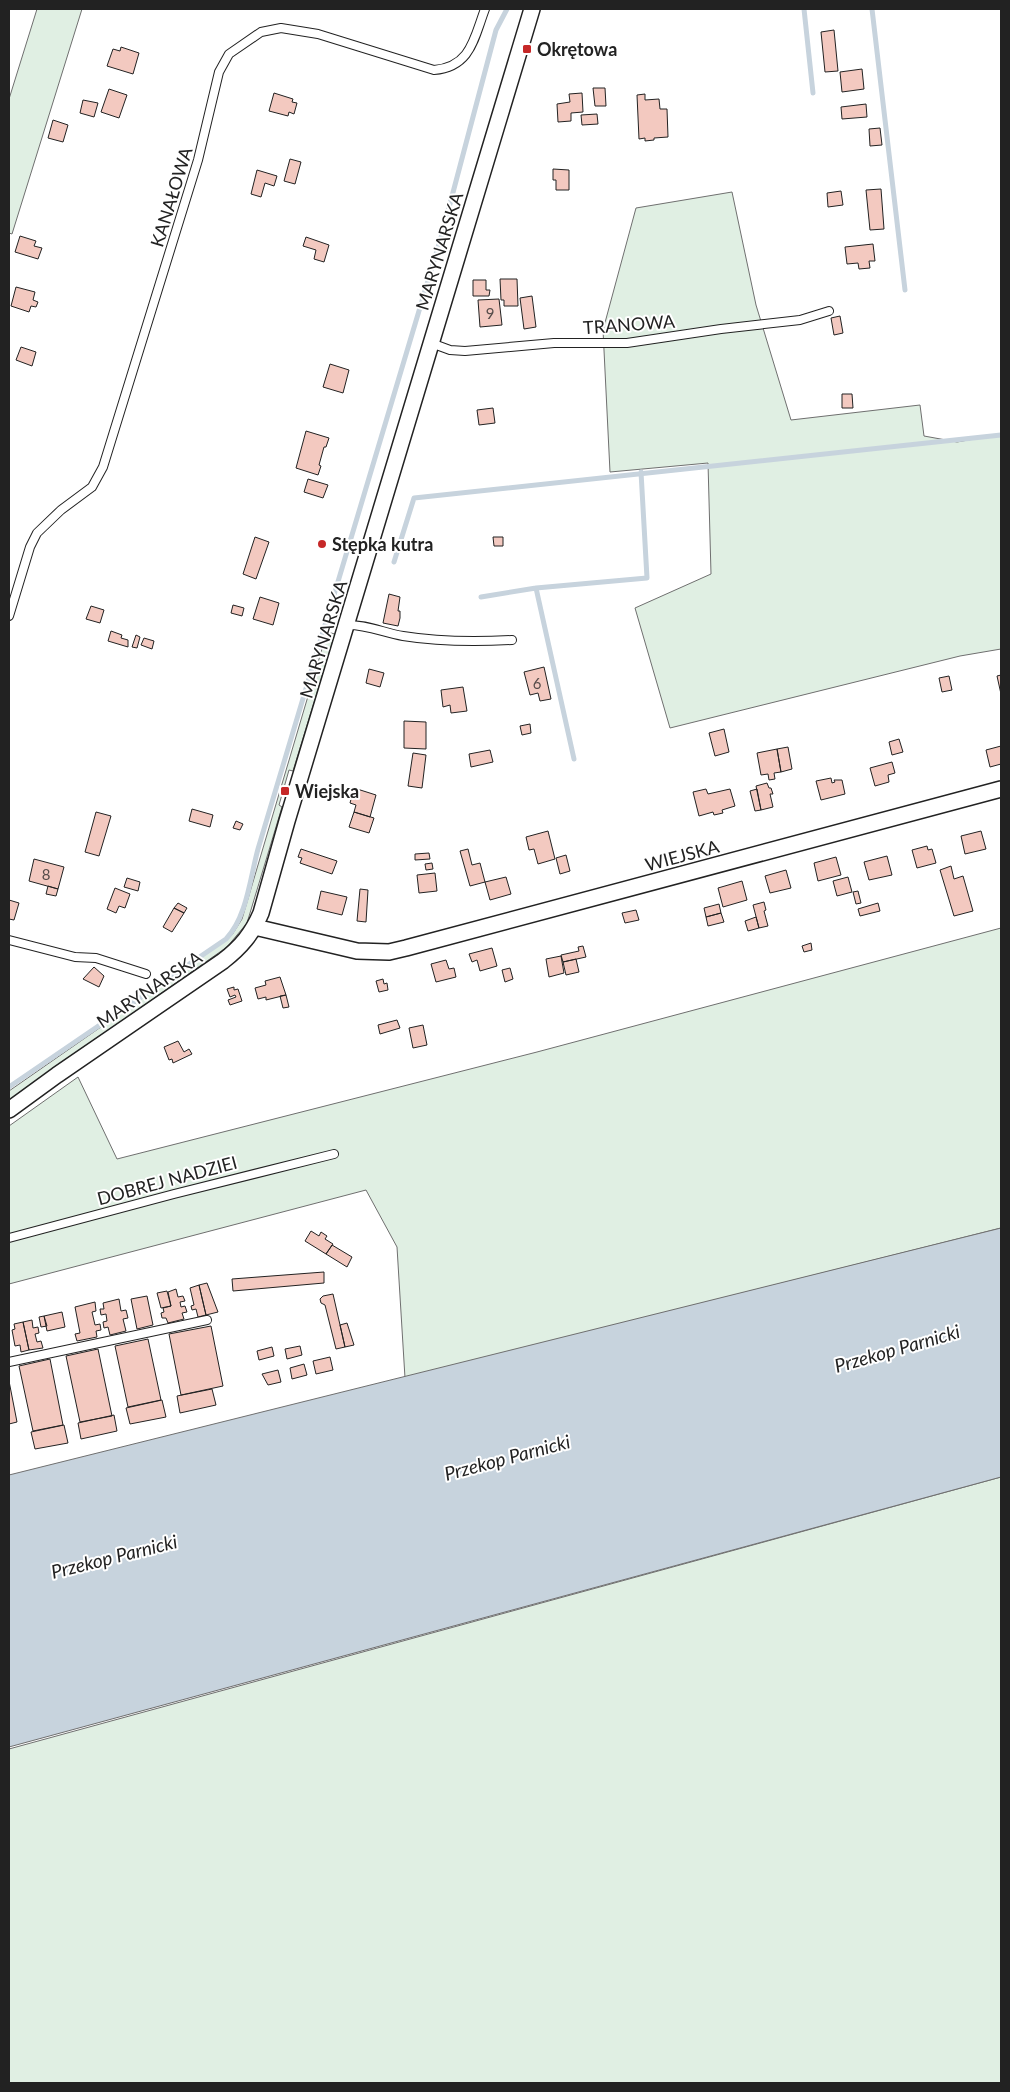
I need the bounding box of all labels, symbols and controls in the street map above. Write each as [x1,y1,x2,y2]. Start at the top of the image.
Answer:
place label: Okrętowa [537,38,617,60]
marker: Okrętowa [521,43,533,55]
street label: KANAŁOWA [145,144,197,250]
street label: MARYNARSKA [411,189,468,313]
house number: 9 [486,304,494,322]
street label: TRANOWA [582,310,677,338]
place label: Stępka kutra [332,533,433,555]
marker: Stępka kutra [316,538,328,550]
street label: MARYNARSKA [295,577,352,701]
house number: 6 [533,674,542,692]
place label: Wiejska [295,780,359,802]
marker: Wiejska [279,785,291,797]
street label: WIEJSKA [643,834,722,875]
house number: 8 [42,865,50,883]
street label: MARYNARSKA [92,945,206,1032]
street label: DOBREJ NADZIEI [94,1151,240,1209]
water label: Przekop Parnicki [832,1319,963,1377]
water label: Przekop Parnicki [442,1429,573,1485]
water label: Przekop Parnicki [48,1529,180,1583]

